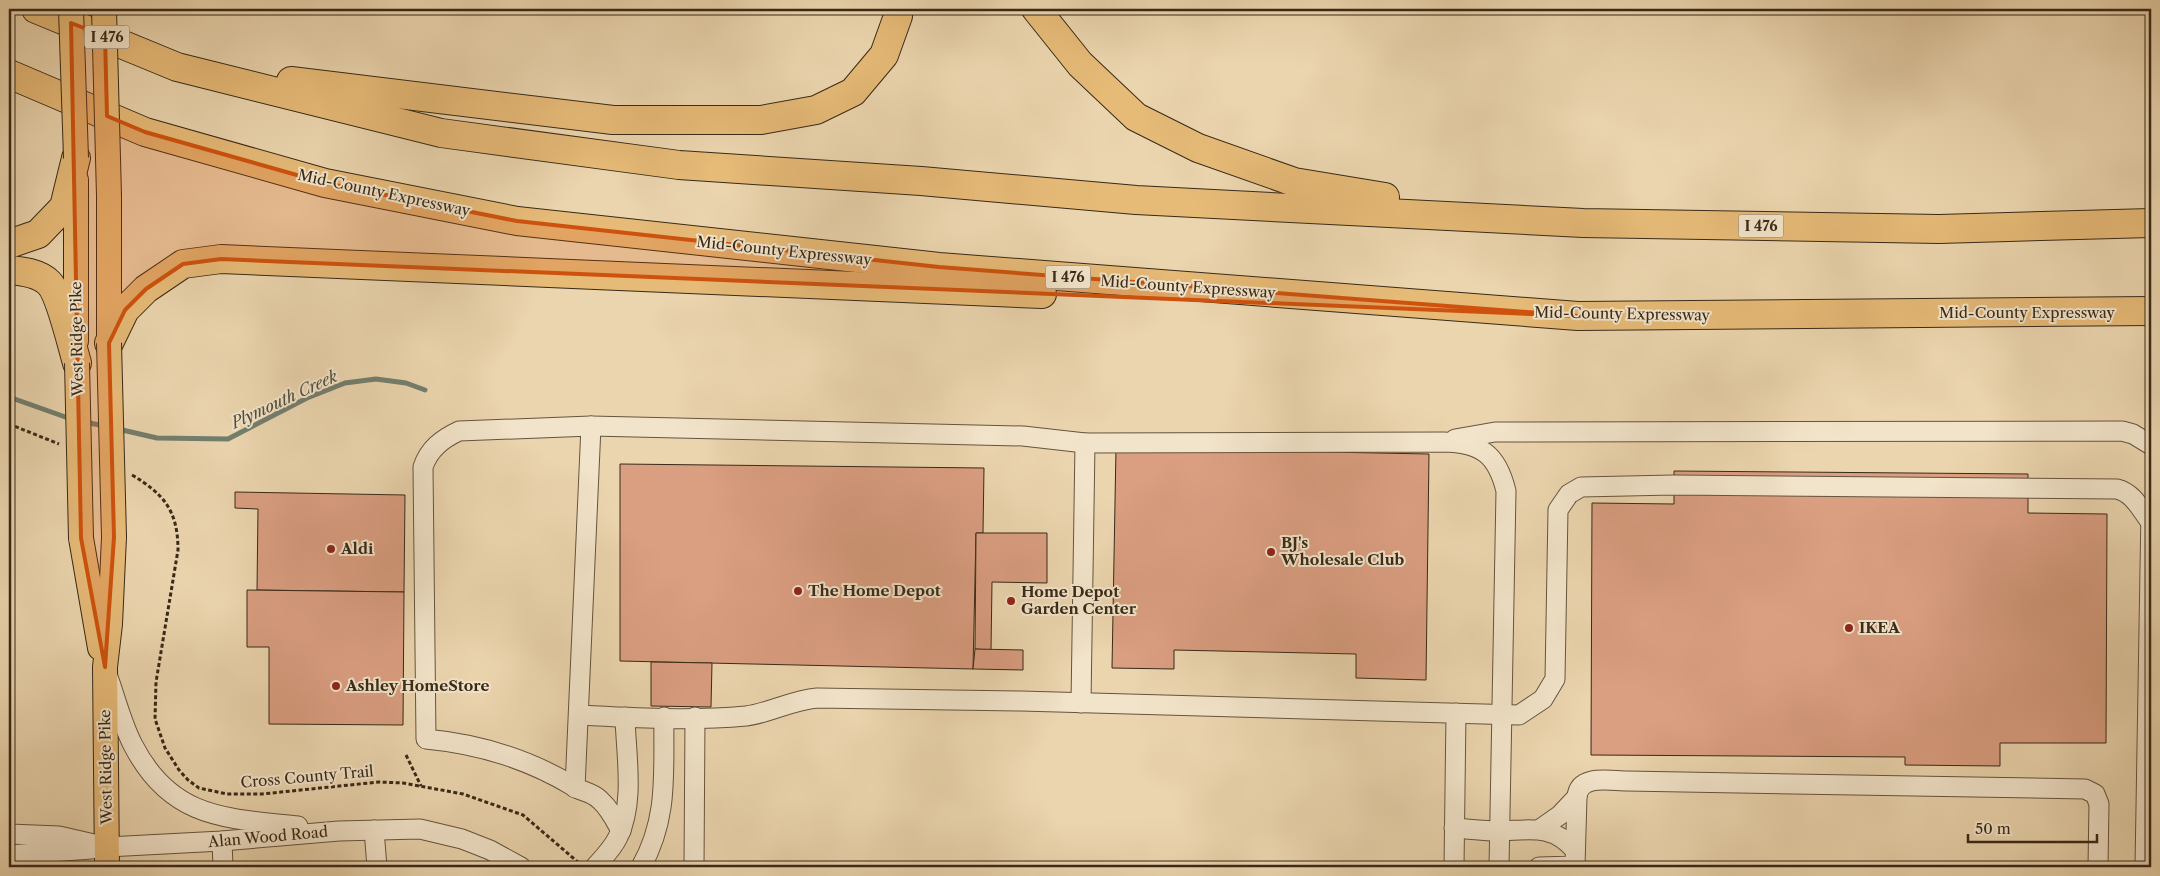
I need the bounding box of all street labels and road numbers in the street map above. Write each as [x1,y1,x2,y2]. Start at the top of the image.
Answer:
road number: I 476 [84,26,130,48]
street label: Mid-County Expressway [296,165,473,220]
road number: I 476 [1738,215,1784,238]
street label: Mid-County Expressway [696,232,873,269]
road number: I 476 [1046,266,1090,288]
street label: Mid-County Expressway [1100,271,1277,302]
street label: West Ridge Pike [66,281,87,398]
street label: Mid-County Expressway [1534,302,1711,325]
street label: Mid-County Expressway [1939,303,2116,322]
street label: West Ridge Pike [95,709,116,826]
street label: Cross County Trail [240,761,375,792]
street label: Alan Wood Road [206,822,329,851]

